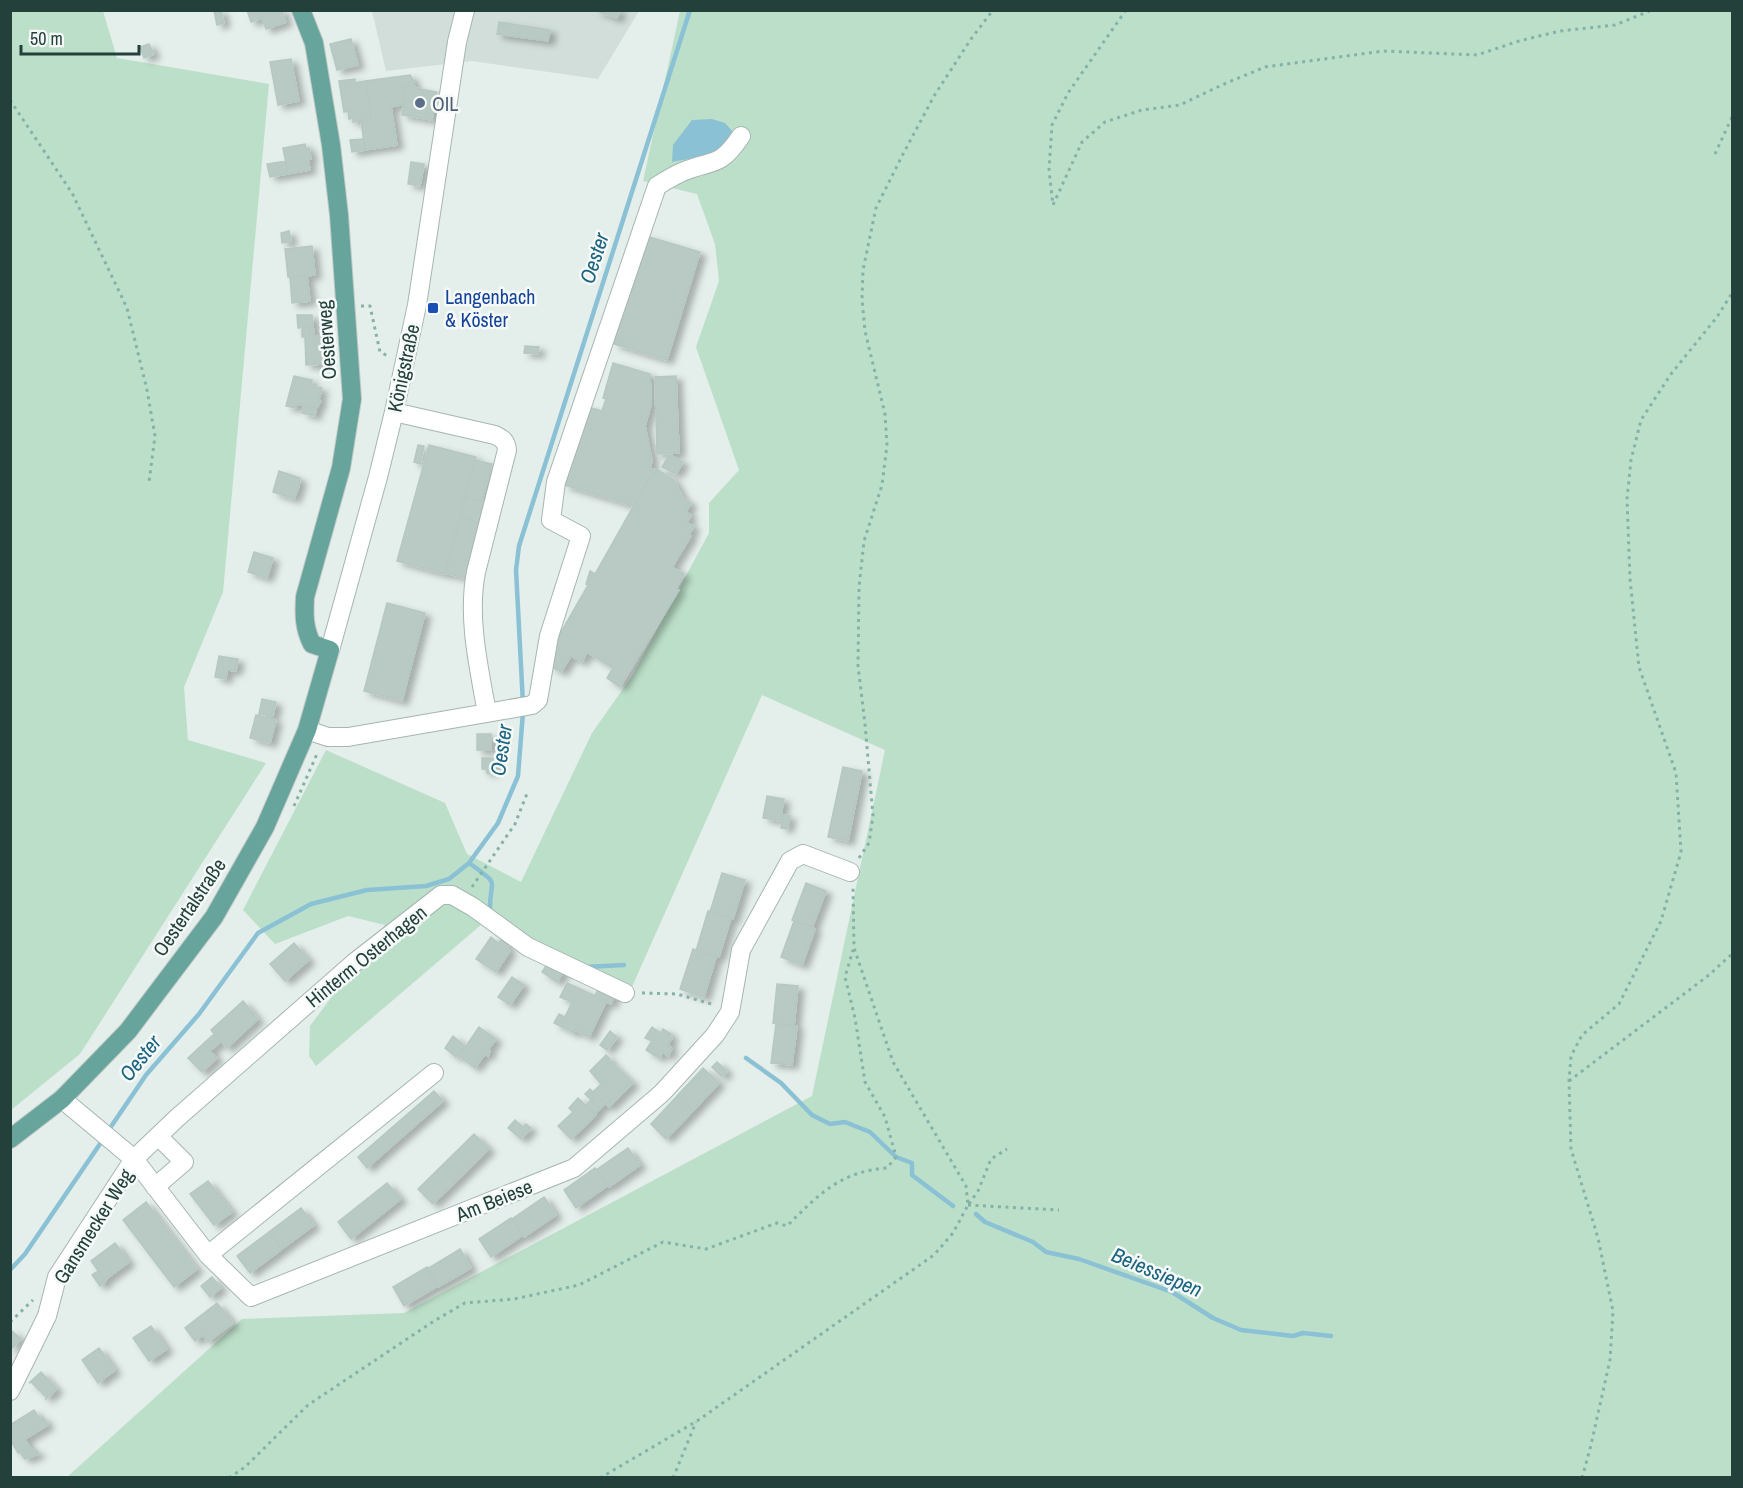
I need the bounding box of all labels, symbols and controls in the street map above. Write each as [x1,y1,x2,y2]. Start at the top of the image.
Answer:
scale bar [21,18,140,56]
text: 50 m [30,26,63,51]
place label: OIL [432,90,458,117]
marker: OIL [413,96,427,110]
water label: Oester [572,228,616,287]
place label: Langenbach & Köster [445,283,535,333]
street label: Oesterweg [310,299,342,381]
marker: Langenbach & Köster [426,301,440,315]
street label: Königstraße [381,321,425,415]
water label: Oester [483,721,519,778]
street label: Oestertalstraße [146,853,232,961]
street label: Hinterm Osterhagen [300,899,432,1013]
water label: Oester [112,1028,168,1087]
street label: Gansmecker Weg [47,1163,139,1289]
street label: Am Beiese [451,1172,536,1228]
water label: Beiessiepen [1107,1240,1207,1304]

